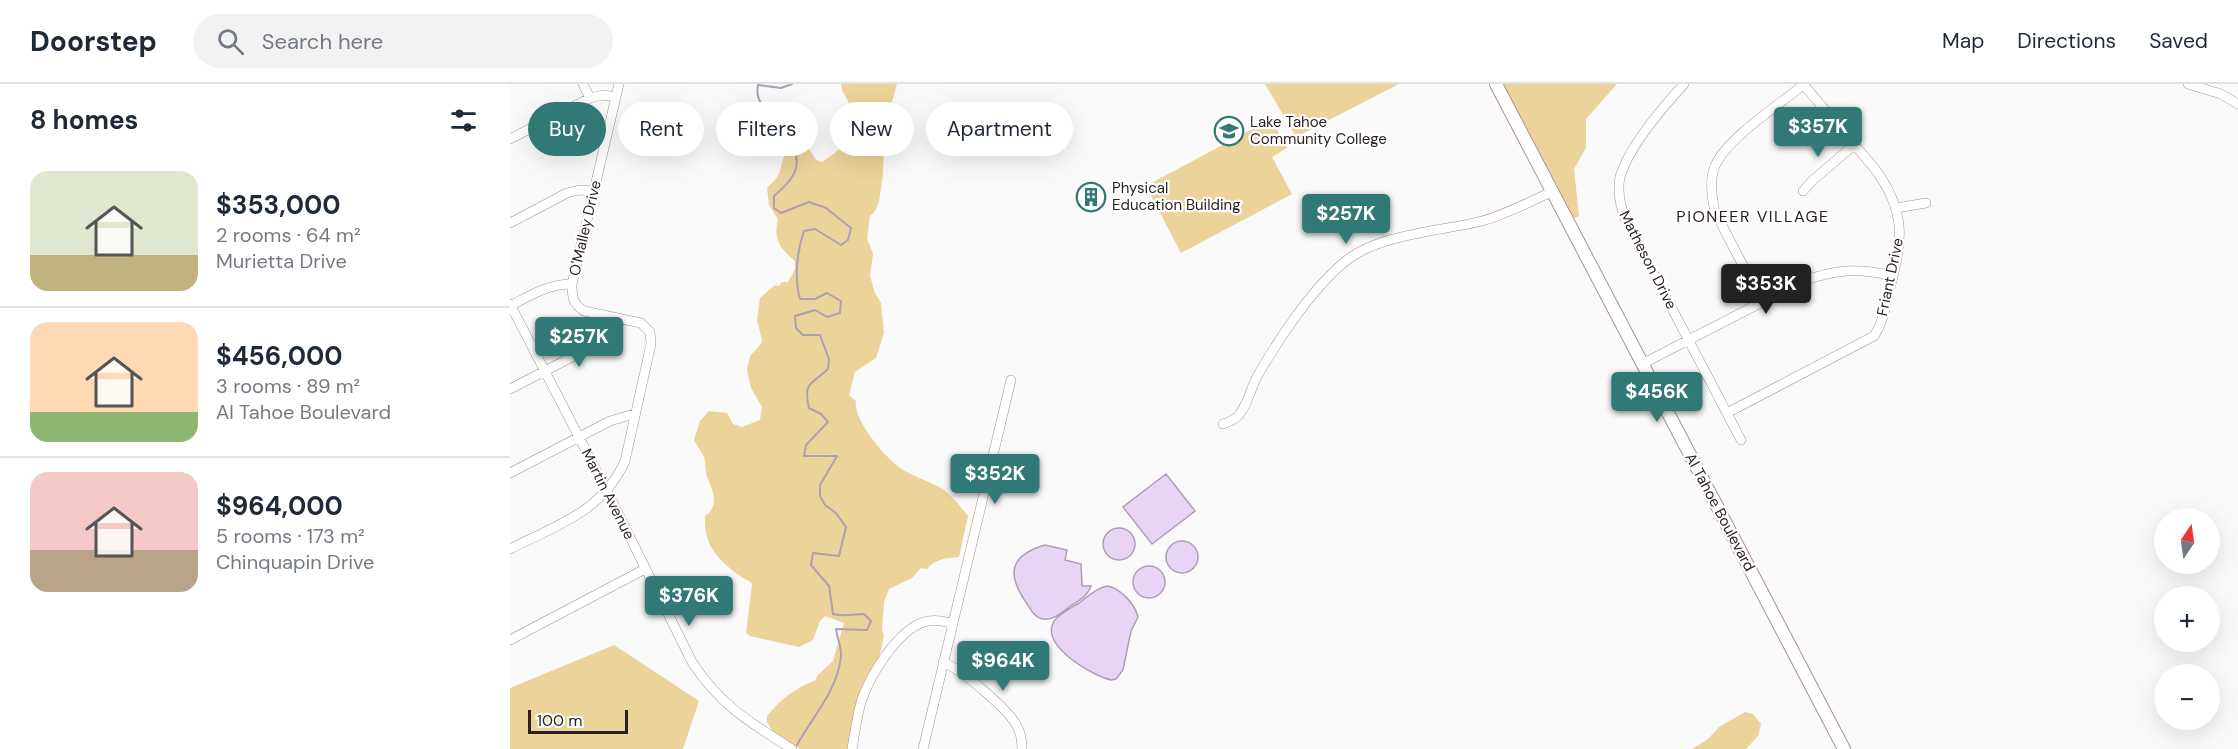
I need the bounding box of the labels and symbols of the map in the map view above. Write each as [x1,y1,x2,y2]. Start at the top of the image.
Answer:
pin: $357K [1776,107,1860,158]
place label: Lake Tahoe Community College [1250,112,1387,149]
school or university icon: Lake Tahoe Community College [1213,115,1245,147]
street label: O'Malley Drive [564,178,606,278]
place label: Physical Education Building [1112,178,1241,215]
building icon: Physical Education Building [1075,181,1107,213]
pin: $257K [1304,194,1388,245]
district label: PIONEER VILLAGE [1676,206,1830,227]
street label: Matheson Drive [1615,207,1681,313]
street label: Friant Drive [1872,236,1908,318]
pin: $353K [1724,264,1808,315]
pin: $257K [537,317,621,368]
pin: $456K [1615,372,1699,423]
street label: Martin Avenue [577,445,639,543]
street label: Al Tahoe Boulevard [1680,449,1760,575]
pin: $352K [953,454,1037,505]
north arrow [2154,508,2220,574]
pin: $376K [647,576,731,627]
pin: $964K [961,641,1045,692]
scale bar [528,707,628,734]

